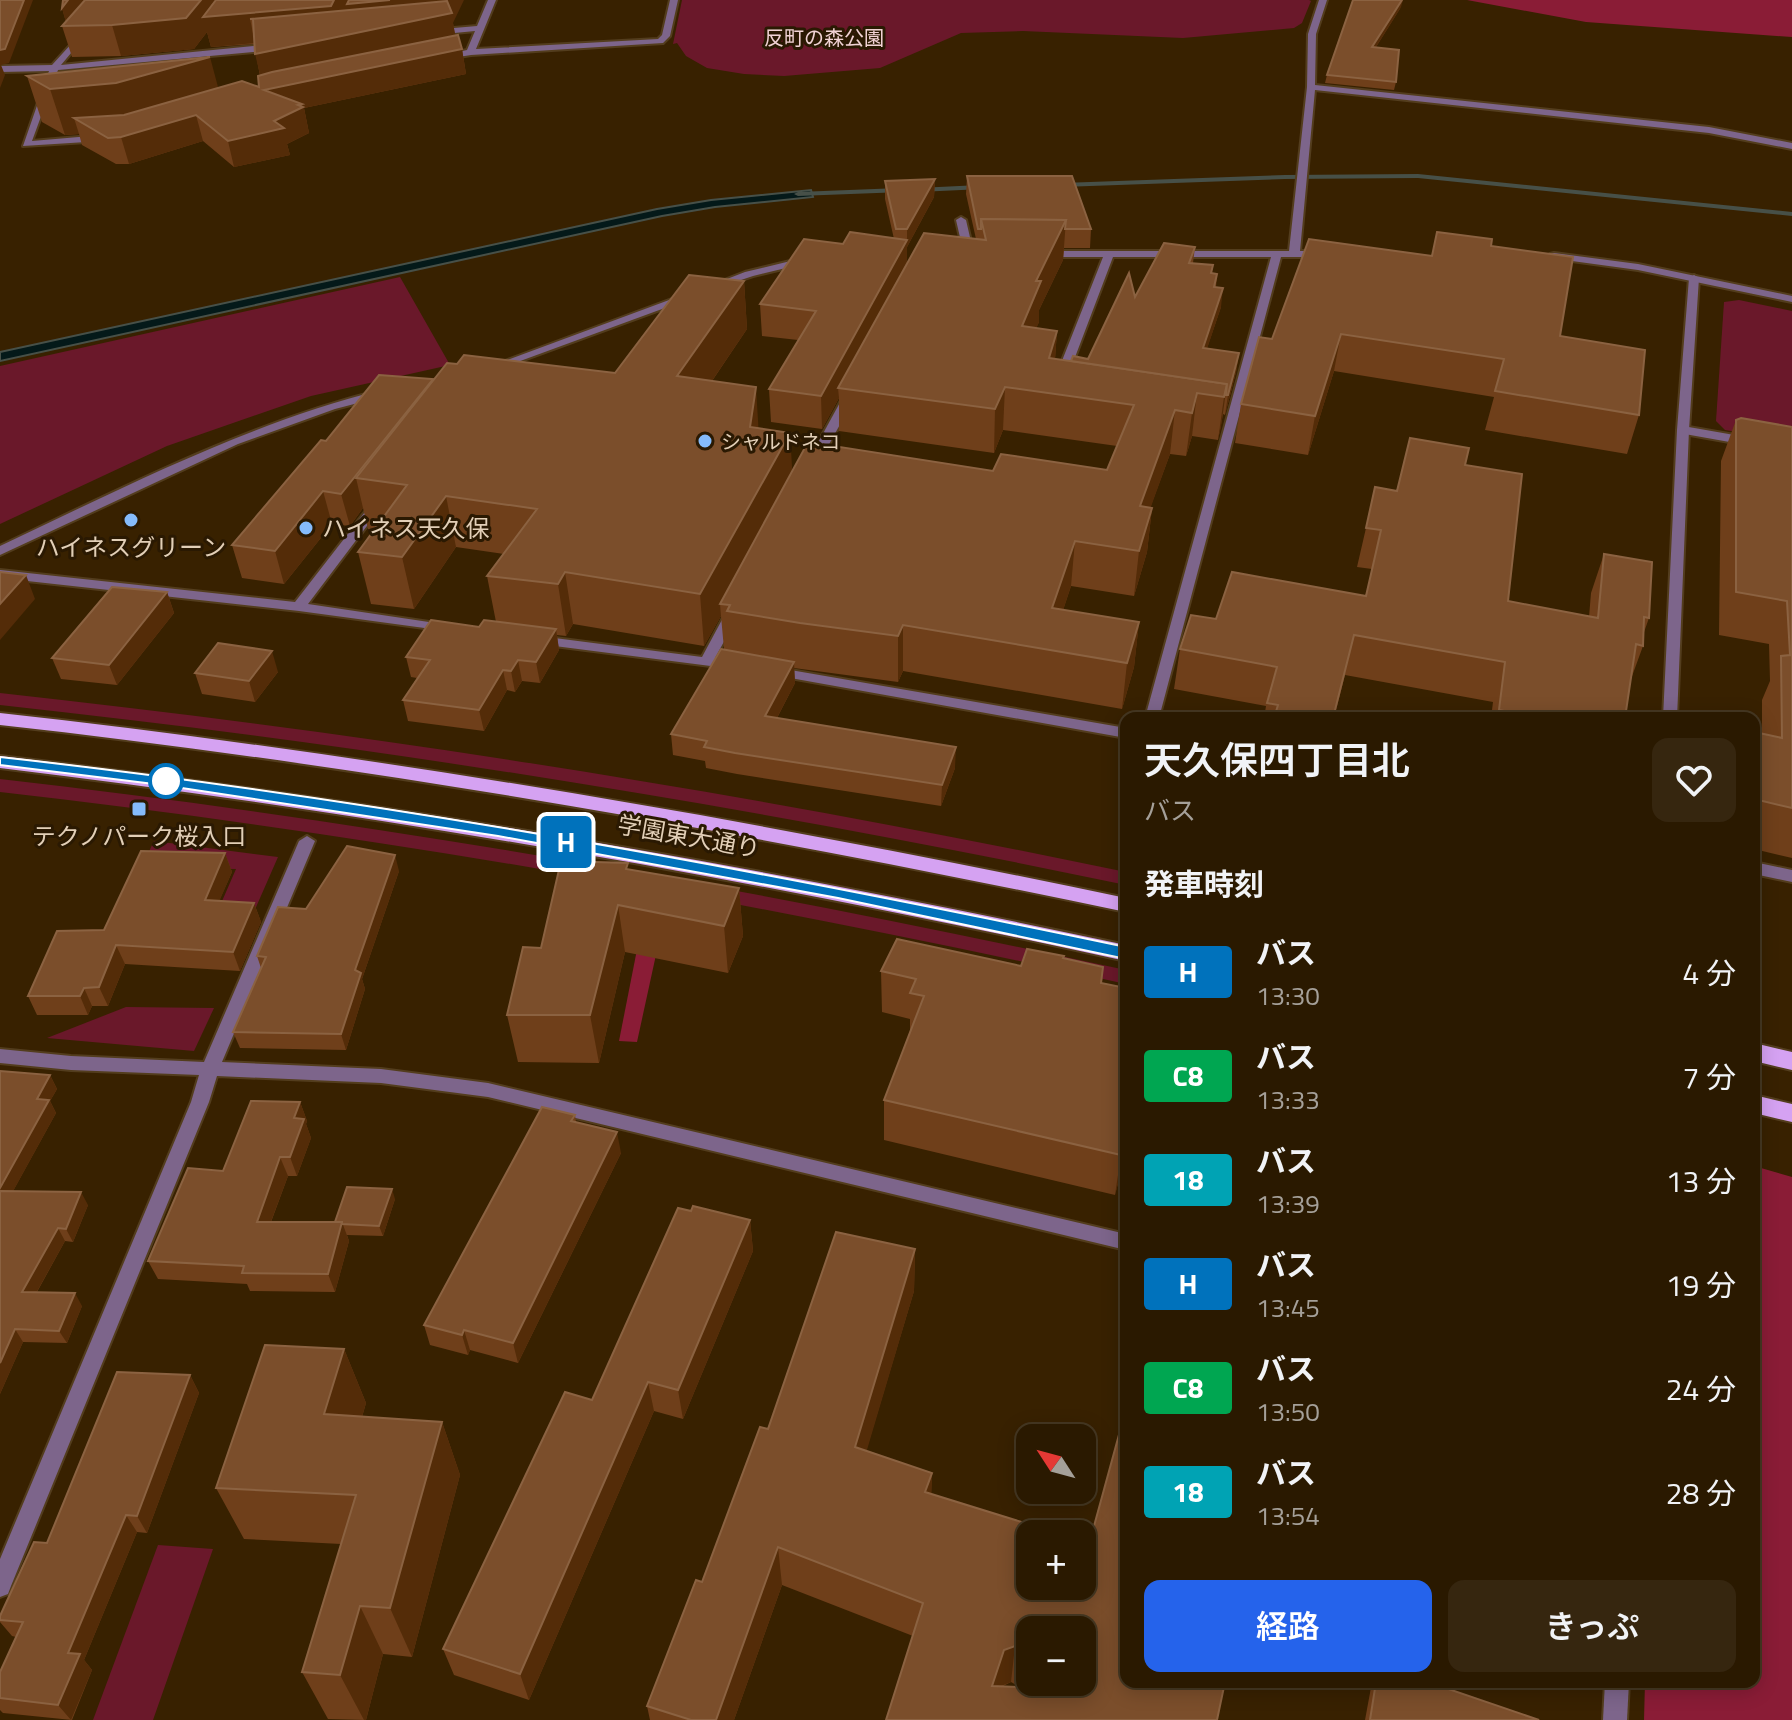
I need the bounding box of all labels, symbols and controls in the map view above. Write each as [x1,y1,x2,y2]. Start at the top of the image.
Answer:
park label: 反町の森公園 [764,22,884,53]
place label: シャルドネコ [721,426,841,457]
marker: シャルドネコ [696,432,714,450]
place label: ハイネス天久保 [322,510,490,546]
marker: ハイネスグリーン [122,511,140,529]
marker: ハイネス天久保 [297,519,315,537]
place label: ハイネスグリーン [36,529,226,565]
text: 天久保四丁目北 [1144,731,1410,789]
button: heart [1652,738,1736,822]
unlabelled marker [149,764,183,798]
text: バス [1144,791,1196,830]
marker: テクノパーク桜入口 [130,800,148,818]
street label: 学園東大通り [615,806,763,866]
line badge: H [540,816,592,868]
place label: テクノパーク桜入口 [32,818,246,854]
text: H [557,820,575,863]
text: 発車時刻 [1144,861,1264,907]
text: バス [1256,930,1316,976]
text: H [1179,950,1197,993]
text: 4 分 [1683,950,1736,996]
text: 13:30 [1256,976,1320,1015]
text: バス [1256,1034,1316,1080]
text: C8 [1173,1054,1203,1097]
text: 7 分 [1683,1054,1736,1100]
text: 13:33 [1256,1080,1320,1119]
text: バス [1256,1138,1316,1184]
text: 18 [1172,1158,1204,1201]
text: 13 分 [1666,1158,1736,1204]
text: 13:39 [1256,1184,1320,1223]
text: バス [1256,1242,1316,1288]
text: H [1179,1262,1197,1305]
text: 19 分 [1666,1262,1736,1308]
text: 13:45 [1256,1288,1320,1327]
text: バス [1256,1346,1316,1392]
text: C8 [1173,1366,1203,1409]
text: 24 分 [1666,1366,1736,1412]
text: 13:50 [1256,1392,1320,1431]
north arrow [1016,1424,1096,1504]
map controls [1016,1424,1096,1696]
text: バス [1256,1450,1316,1496]
text: 18 [1172,1470,1204,1513]
text: 28 分 [1666,1470,1736,1516]
text: 13:54 [1256,1496,1320,1535]
button: + [1016,1520,1096,1600]
button: 経路 [1144,1580,1432,1672]
button: きっぷ [1448,1580,1736,1672]
button: − [1016,1616,1096,1696]

